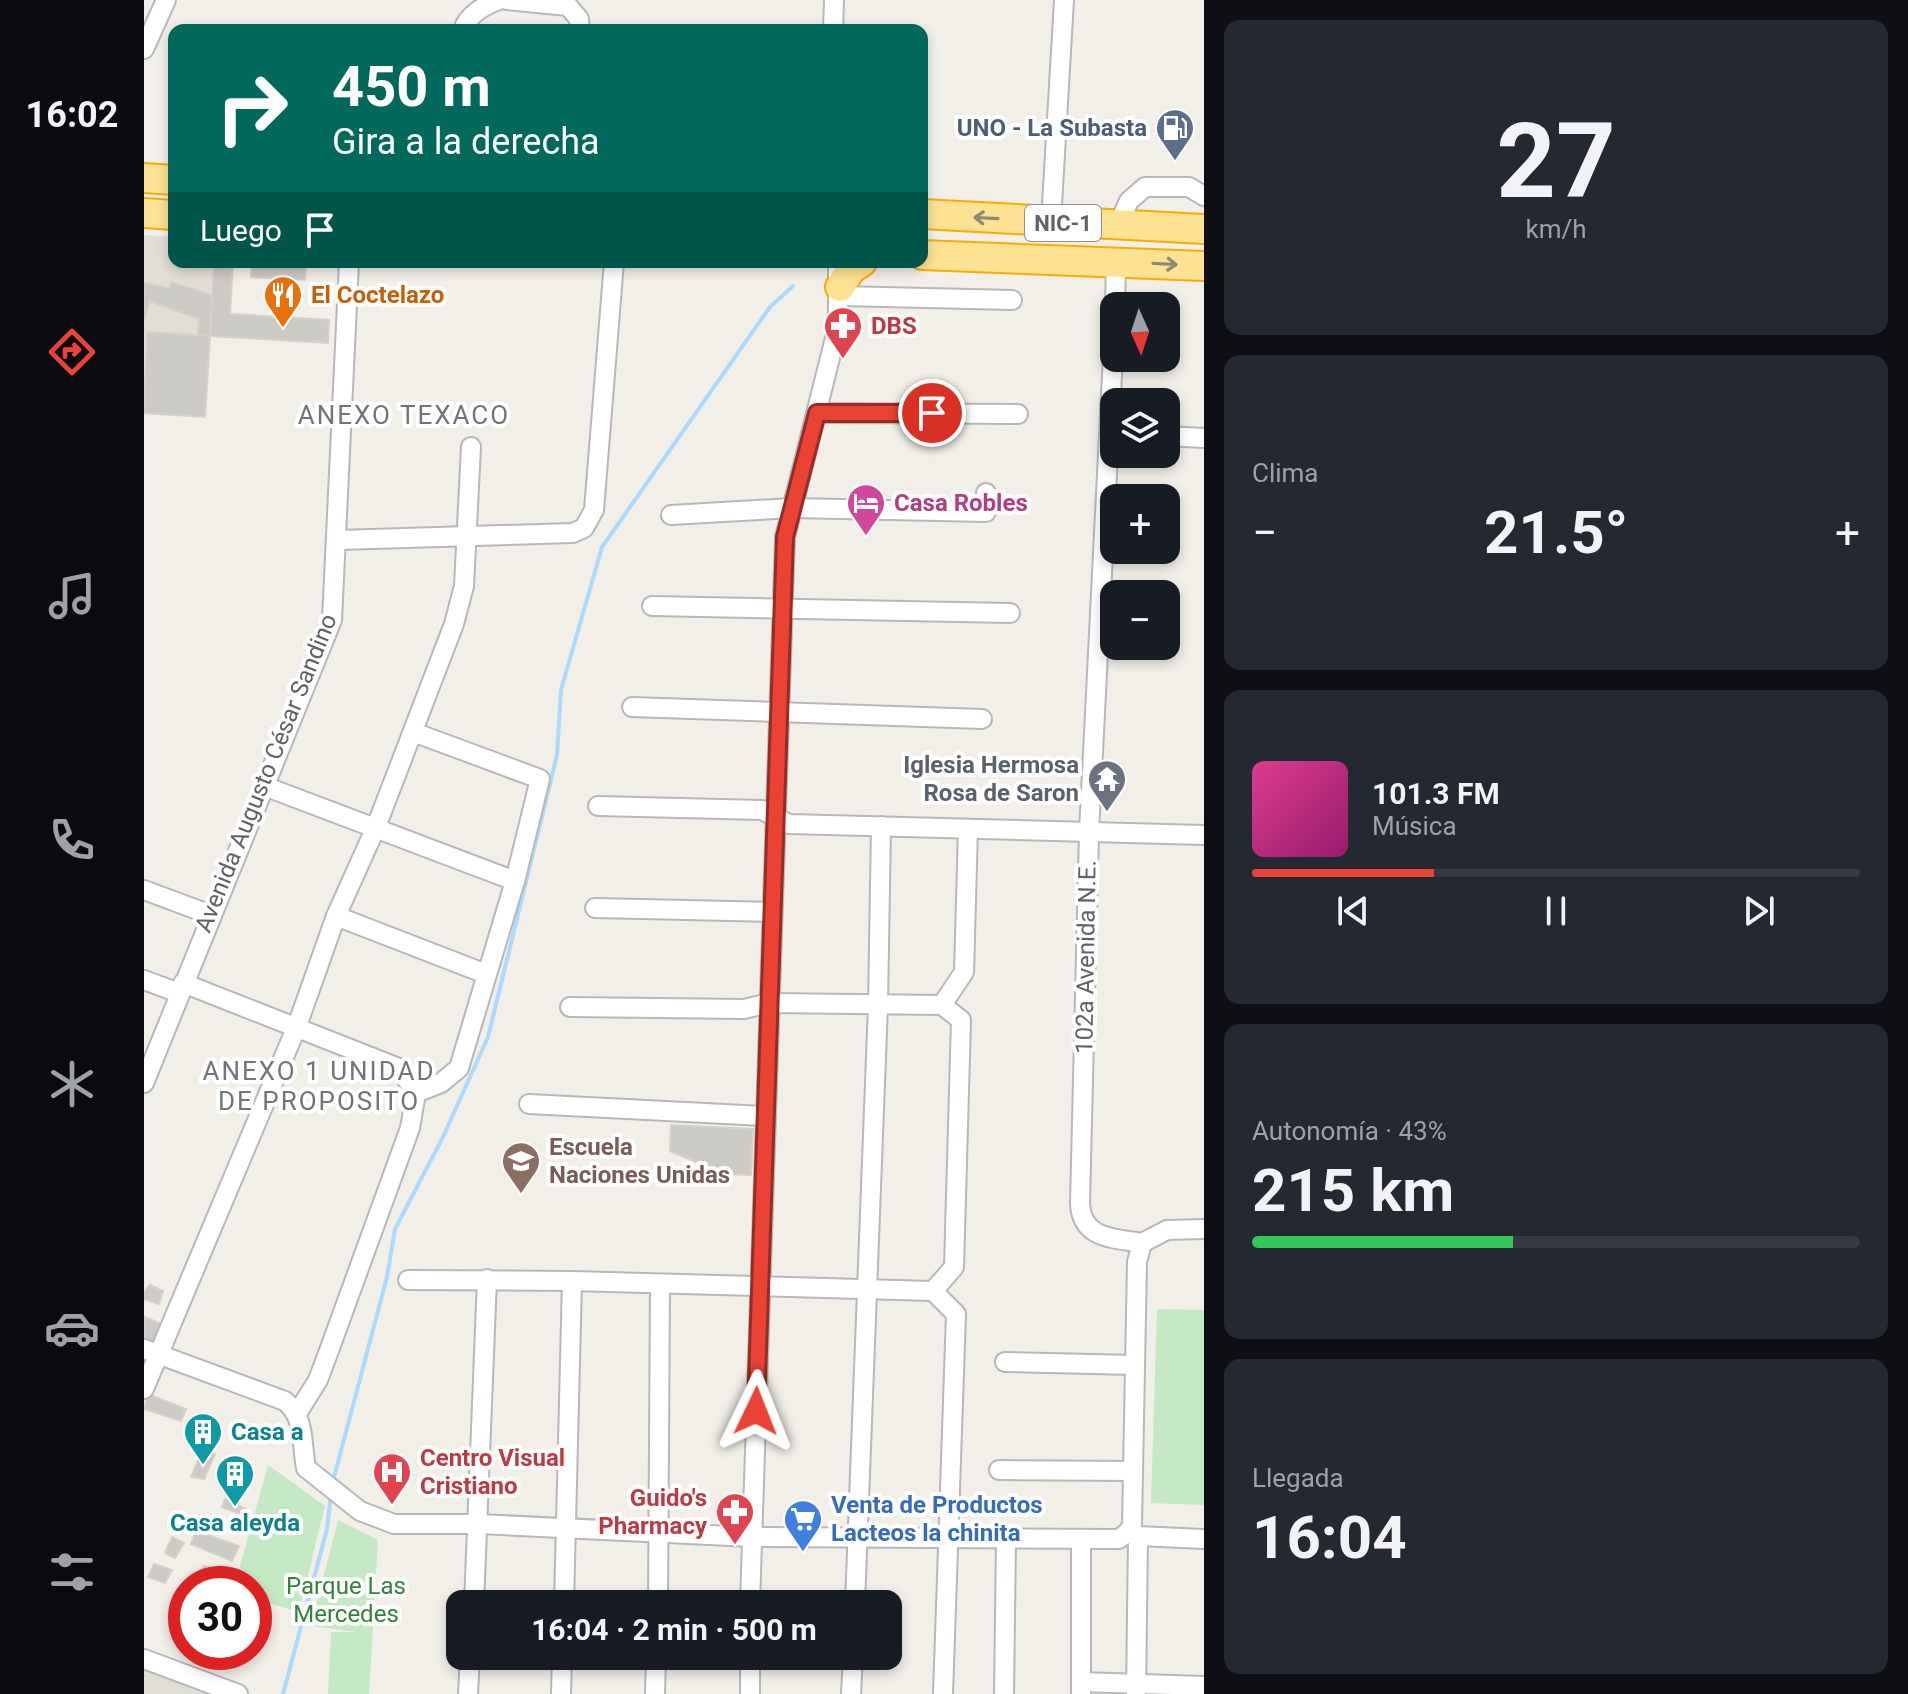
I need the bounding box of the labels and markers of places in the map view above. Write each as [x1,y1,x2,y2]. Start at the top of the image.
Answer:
fuel station icon: UNO - La Subasta [1154,107,1196,162]
place label: UNO - La Subasta [957,114,1147,142]
restaurant icon: El Coctelazo [262,274,304,329]
place label: El Coctelazo [311,281,444,309]
pharmacy icon: DBS [822,305,864,360]
place label: DBS [871,312,917,340]
pin [898,379,966,447]
hotel icon: Casa Robles [845,482,887,537]
place label: Casa Robles [894,489,1028,517]
place label: Iglesia Hermosa Rosa de Saron [903,751,1079,807]
temple icon: Iglesia Hermosa Rosa de Saron [1086,758,1128,813]
place label: Escuela Naciones Unidas [549,1133,730,1189]
school or university icon: Escuela Naciones Unidas [500,1140,542,1195]
building icon: Casa a [182,1411,224,1466]
place label: Casa a [231,1418,304,1446]
place label: Centro Visual Cristiano [420,1444,565,1500]
hospital icon: Centro Visual Cristiano [371,1451,413,1506]
building icon: Casa aleyda [214,1453,256,1508]
place label: Guido's Pharmacy [598,1484,708,1540]
pharmacy icon: Guido's Pharmacy [714,1491,756,1546]
place label: Venta de Productos Lacteos la chinita [831,1491,1043,1547]
supermarket icon: Venta de Productos Lacteos la chinita [782,1498,824,1553]
place label: Casa aleyda [170,1509,300,1537]

